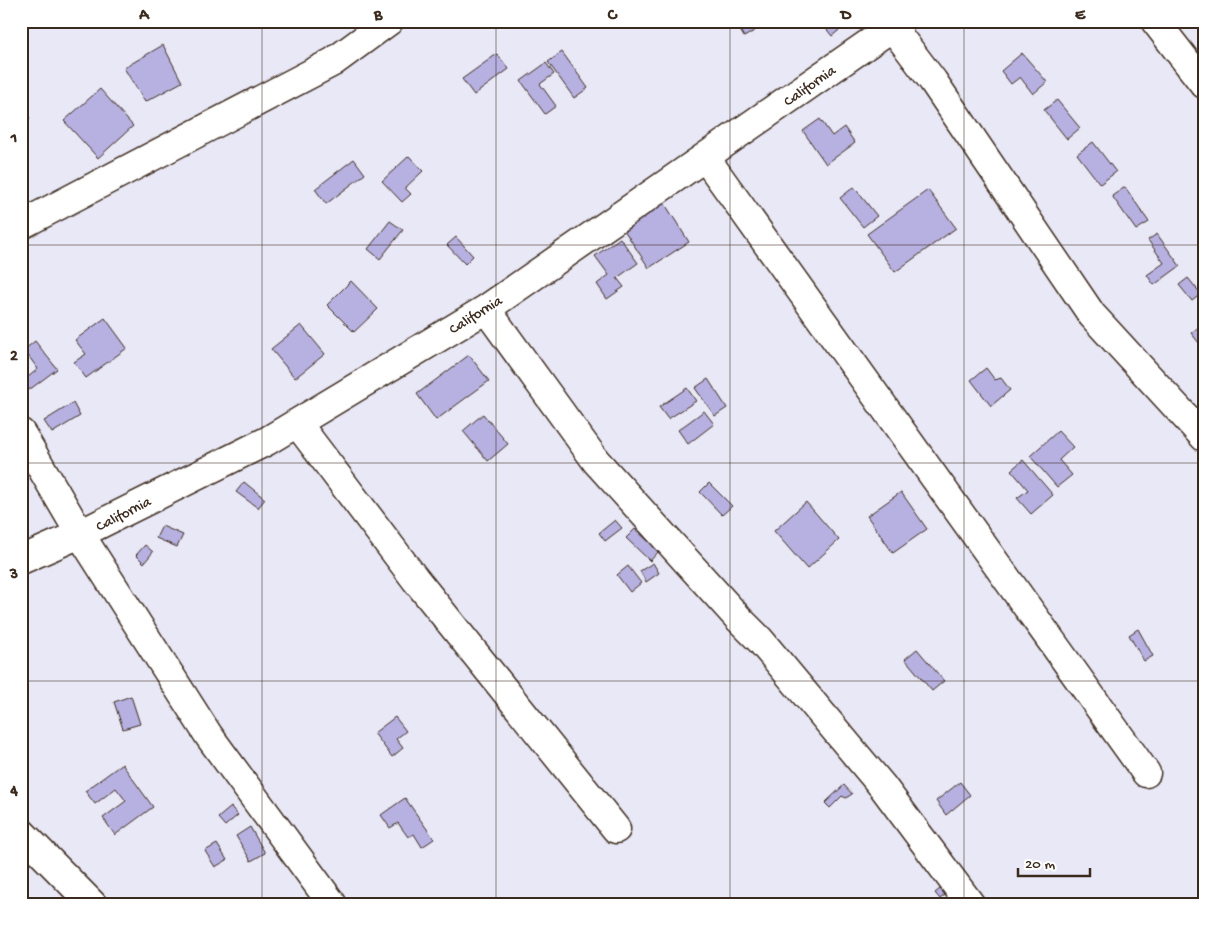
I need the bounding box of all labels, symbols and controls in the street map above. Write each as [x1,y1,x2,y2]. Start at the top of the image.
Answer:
text: A [138,7,150,26]
text: B [373,7,383,26]
text: C [607,7,618,26]
text: D [839,7,852,26]
text: E [1075,7,1086,26]
street label: California [781,62,840,111]
text: 1 [10,130,17,149]
street label: California [446,292,507,339]
text: 2 [10,348,18,367]
street label: California [93,493,155,536]
text: 3 [9,566,18,585]
text: 4 [9,783,18,802]
scale bar [1018,846,1090,878]
text: 20 m [1025,856,1055,874]

